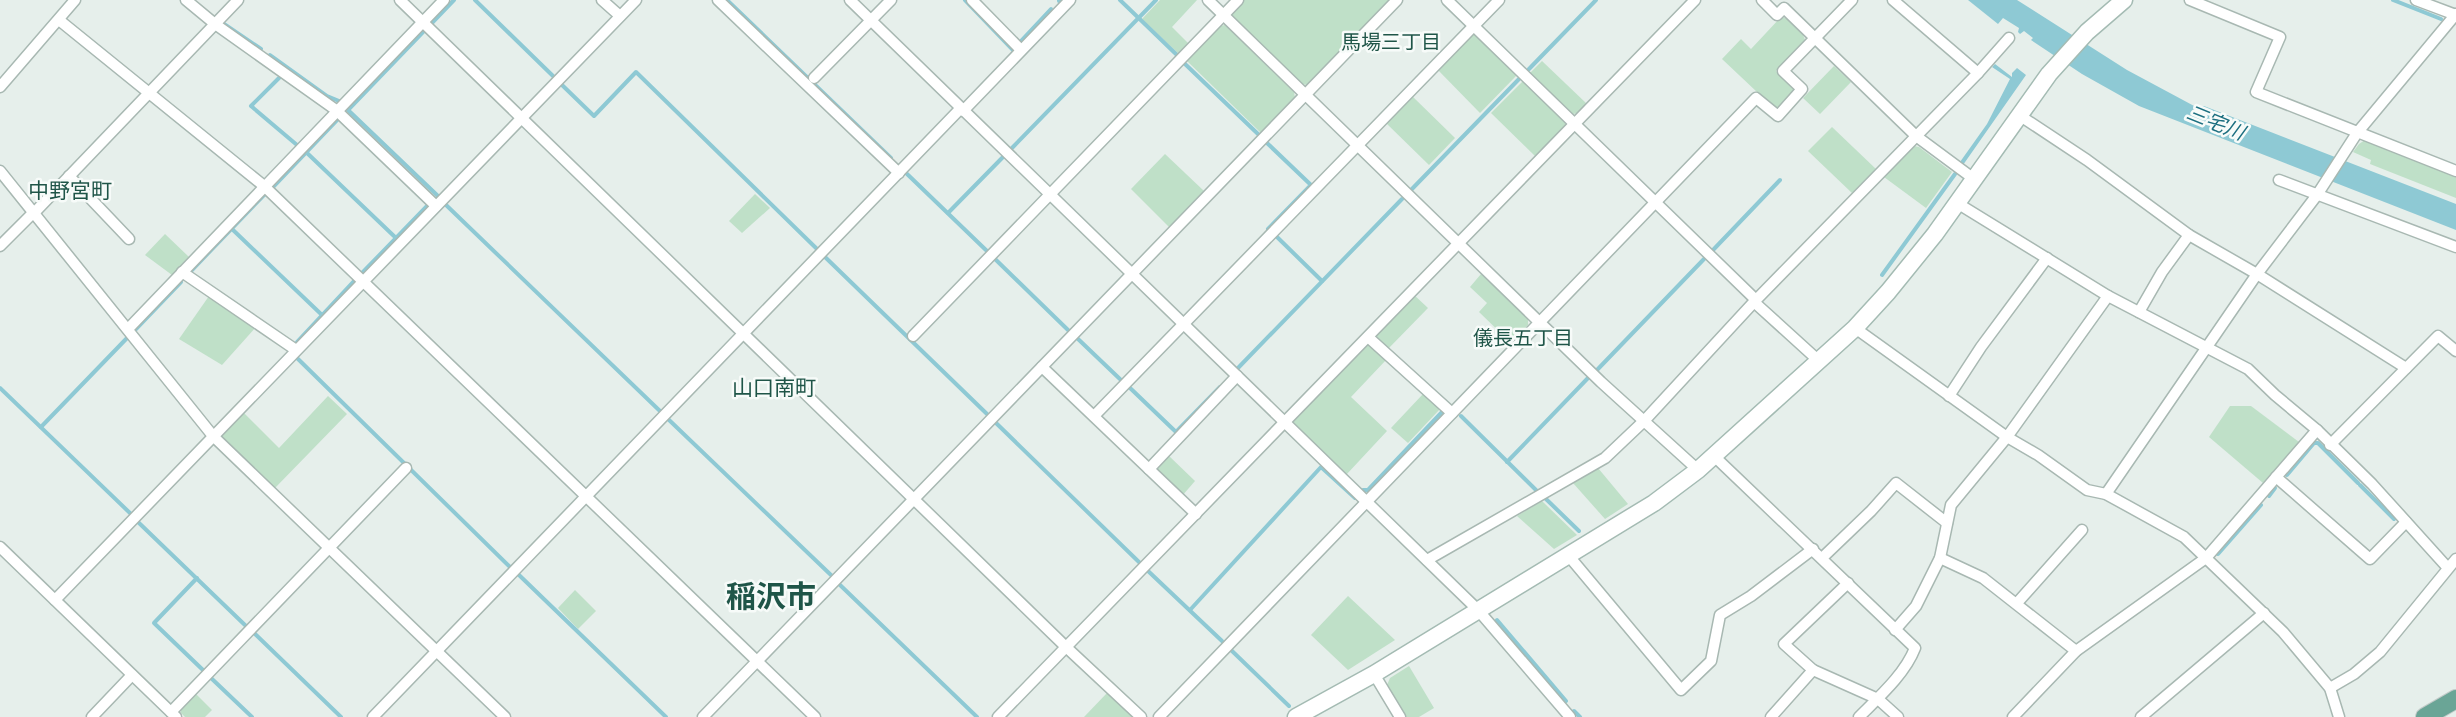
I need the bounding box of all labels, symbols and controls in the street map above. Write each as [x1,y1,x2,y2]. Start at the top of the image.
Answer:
district label: 馬場三丁目 [1341,28,1441,55]
water label: 三宅川 [2183,98,2251,147]
district label: 中野宮町 [28,176,112,204]
district label: 儀長五丁目 [1473,324,1573,351]
district label: 山口南町 [732,373,816,401]
district label: 稲沢市 [726,576,816,615]

